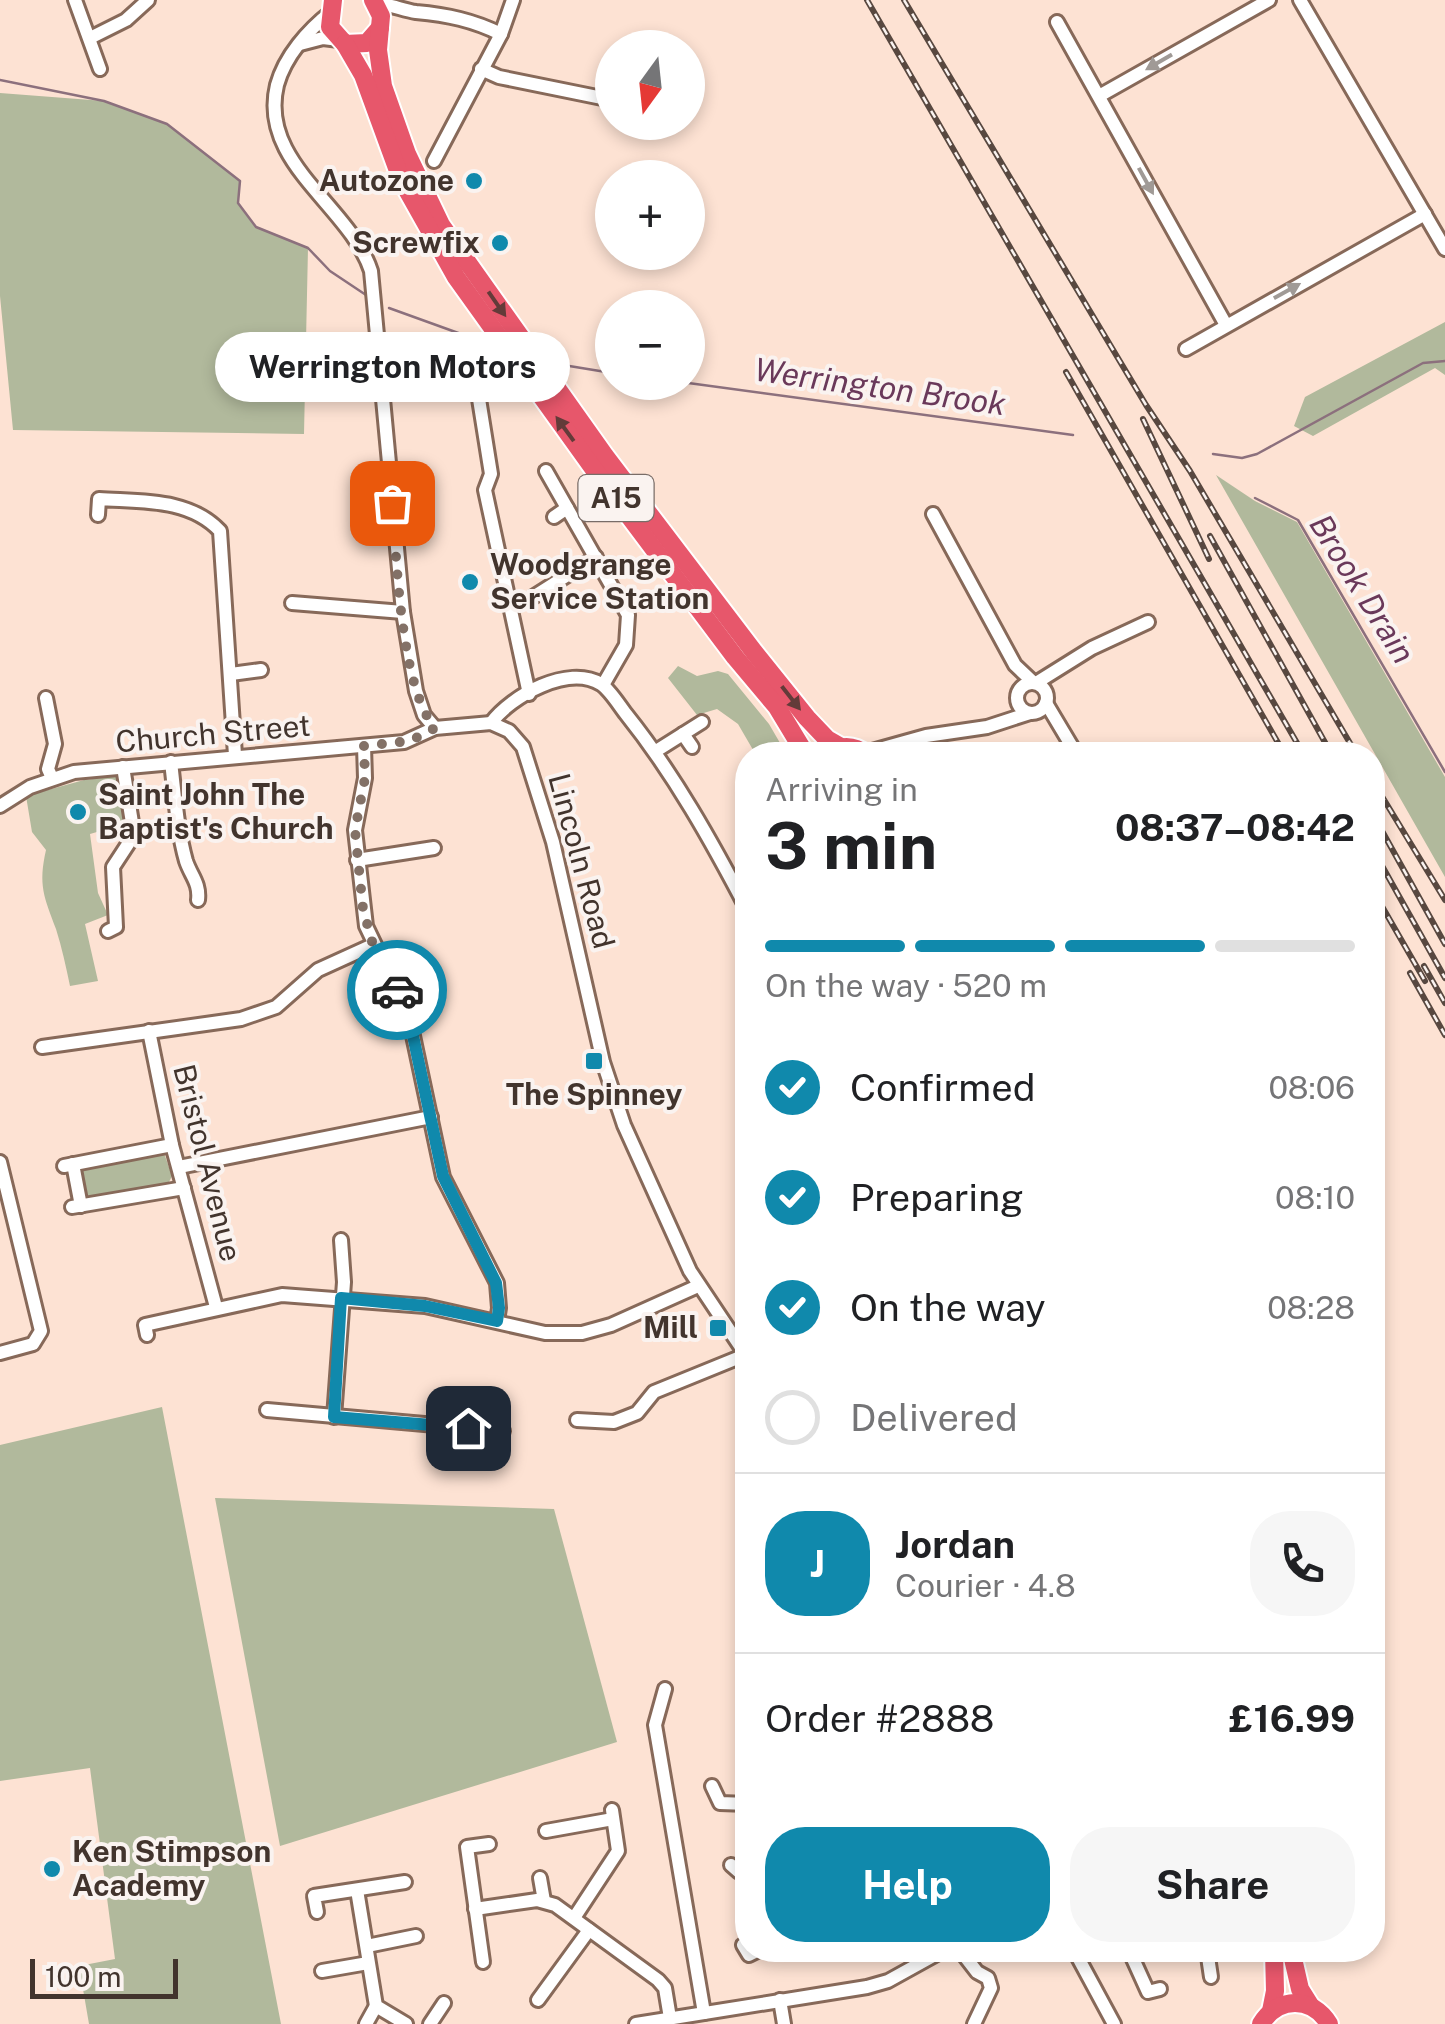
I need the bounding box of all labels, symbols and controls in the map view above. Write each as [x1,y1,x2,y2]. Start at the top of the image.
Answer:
north arrow [595,30,705,140]
map controls [595,30,705,400]
one-way arrow [1145,53,1173,70]
button: + [595,160,705,270]
place label: Autozone [319,162,454,198]
one-way arrow [1138,167,1155,196]
marker: Autozone [463,170,485,192]
place label: Screwfix [352,224,480,260]
marker: Screwfix [489,232,511,254]
one-way arrow [1273,282,1302,299]
button: − [595,290,705,400]
one-way arrow [486,291,506,317]
callout: Werrington Motors [215,333,570,403]
text: Werrington Motors [249,348,536,385]
water label: Werrington Brook [752,351,1009,423]
one-way arrow [556,415,575,442]
pin [350,461,435,546]
road number: A15 [578,475,654,521]
icon: bag [365,476,420,531]
water label: Brook Drain [1302,508,1423,670]
place label: Woodgrange Service Station [490,546,709,616]
marker: Woodgrange Service Station [459,571,481,593]
one-way arrow [780,685,801,710]
street label: Church Street [114,707,312,759]
street label: Lincoln Road [541,769,623,952]
text: Arriving in [765,771,918,808]
place label: Saint John The Baptist's Church [98,776,334,846]
marker: Saint John The Baptist's Church [67,801,89,823]
text: 08:37–08:42 [1115,805,1355,850]
text: 3 min [765,807,937,884]
courier [347,940,447,1040]
icon: car [370,963,425,1018]
text: On the way · 520 m [765,967,1047,1004]
marker: The Spinney [583,1050,605,1072]
icon: check [765,1060,820,1115]
street label: Bristol Avenue [166,1061,250,1265]
text: Confirmed [850,1065,1035,1110]
text: 08:06 [1268,1069,1355,1106]
place label: The Spinney [506,1076,682,1112]
icon: check [765,1170,820,1225]
text: Preparing [850,1175,1024,1220]
text: 08:10 [1275,1179,1355,1216]
icon: check [765,1280,820,1335]
text: On the way [850,1285,1046,1330]
text: 08:28 [1267,1289,1355,1326]
place label: Mill [643,1309,698,1345]
marker: Mill [707,1317,729,1339]
pin [426,1386,511,1471]
text: Delivered [850,1395,1018,1440]
icon: home [441,1401,496,1456]
button: phone [1250,1511,1355,1616]
text: Jordan [895,1522,1015,1567]
text: J [810,1541,825,1586]
text: Courier · 4.8 [895,1567,1076,1604]
text: Order #2888 [765,1696,994,1741]
text: £16.99 [1229,1696,1355,1741]
button: Help [765,1827,1050,1942]
button: Share [1070,1827,1355,1942]
place label: Ken Stimpson Academy [72,1833,271,1903]
marker: Ken Stimpson Academy [41,1858,63,1880]
scale bar [30,1954,178,1998]
text: 100 m [45,1960,122,1993]

